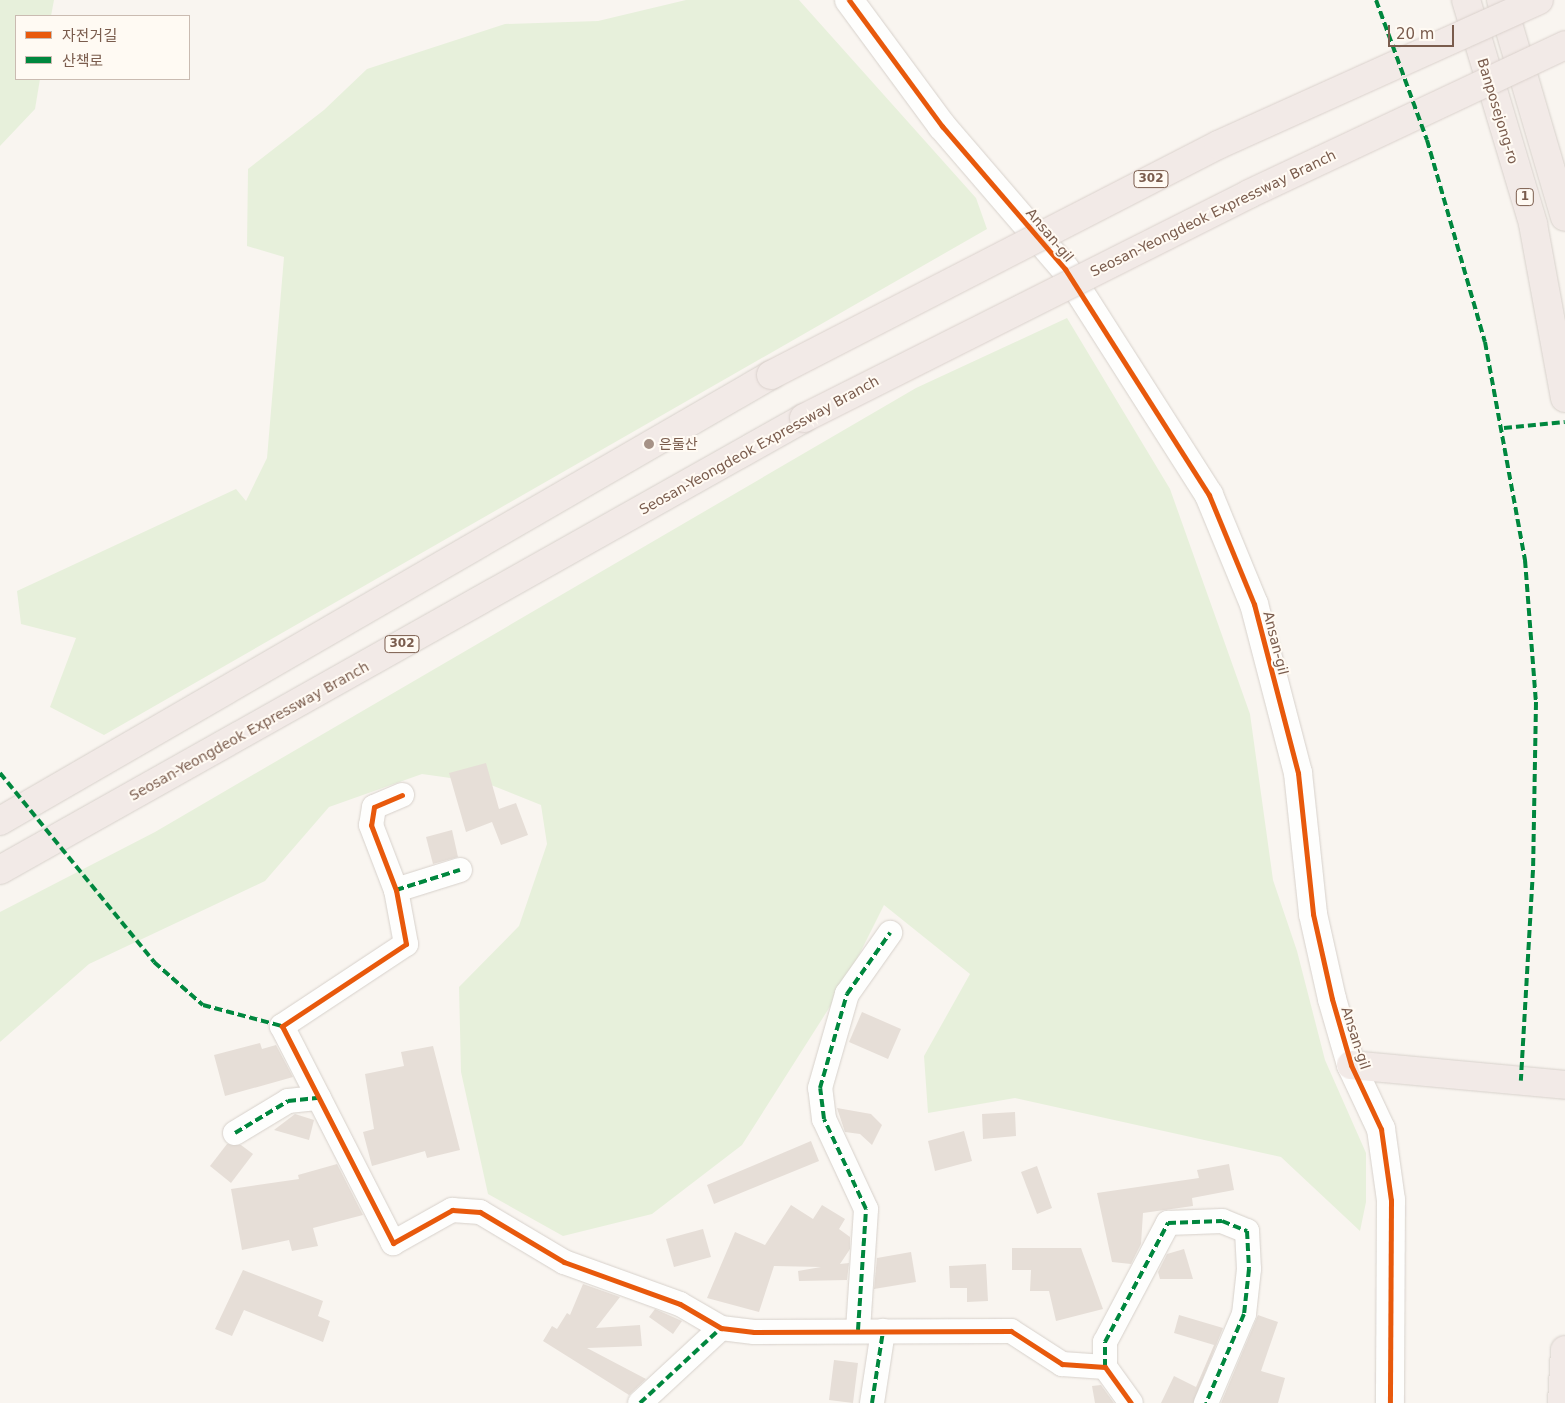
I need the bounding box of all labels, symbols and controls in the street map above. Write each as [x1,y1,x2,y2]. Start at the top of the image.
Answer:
legend [15,15,190,80]
scale bar [1390,15,1456,47]
text: 20 m [1396,25,1434,43]
text: 자전거길 [62,27,117,45]
text: 산책로 [62,52,103,70]
street label: Banposejong-ro [1474,56,1522,166]
street label: Seosan-Yeongdeok Expressway Branch [1087,146,1339,280]
road number: 302 [1132,170,1170,188]
road number: 1 [1515,188,1535,206]
street label: Ansan-gil [1023,205,1077,265]
street label: Seosan-Yeongdeok Expressway Branch [636,372,882,518]
place label: 은둘산 [659,436,698,452]
marker: 은둘산 [643,438,655,450]
street label: Ansan-gil [1260,609,1292,677]
road number: 302 [383,634,421,654]
street label: Seosan-Yeongdeok Expressway Branch [126,658,372,804]
street label: Ansan-gil [1338,1005,1374,1071]

